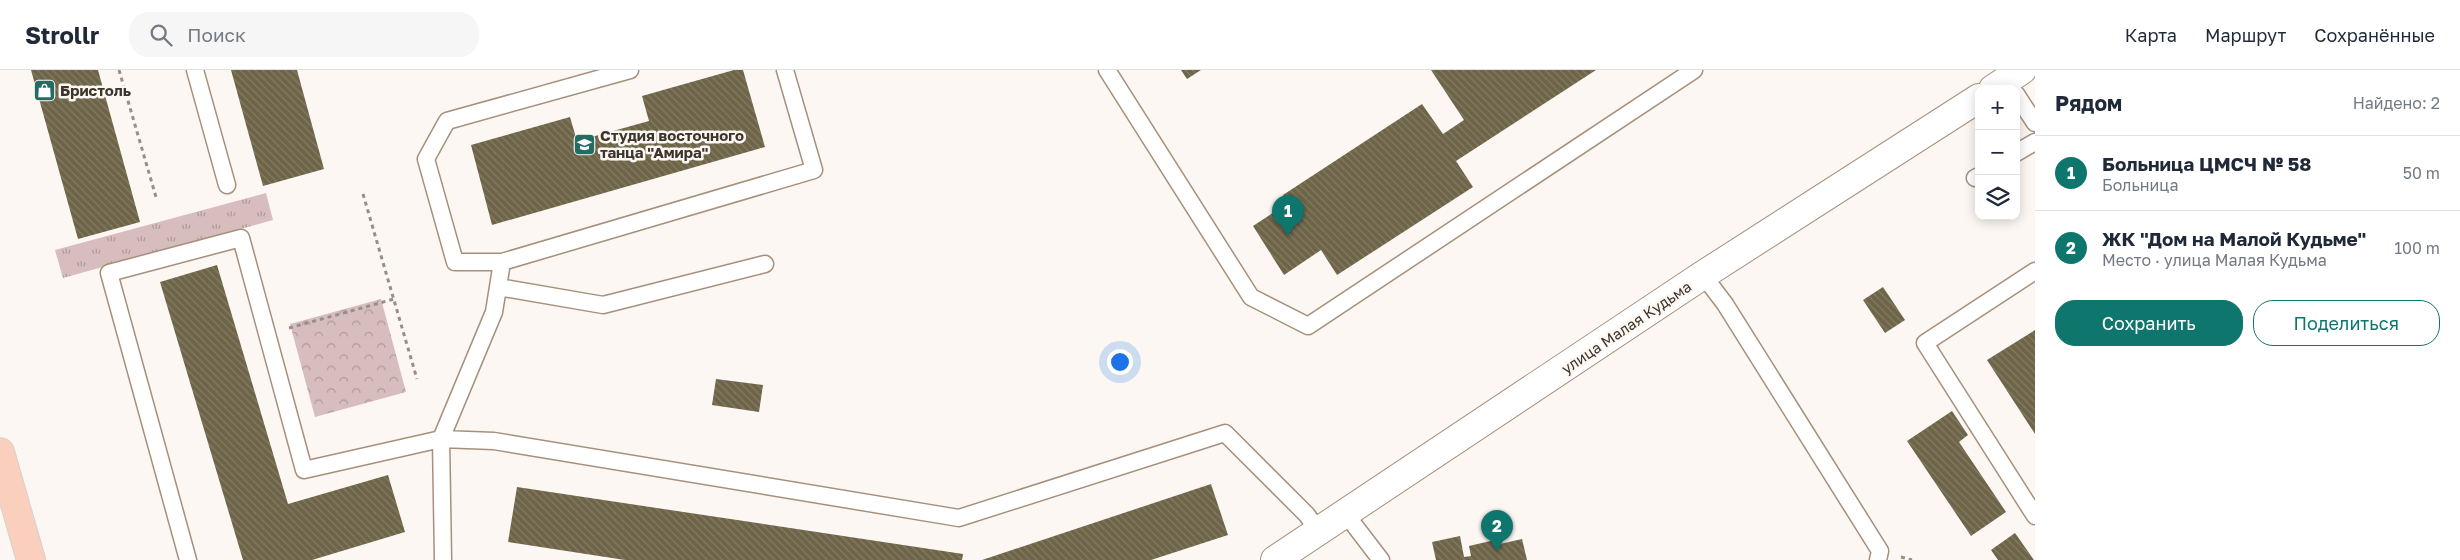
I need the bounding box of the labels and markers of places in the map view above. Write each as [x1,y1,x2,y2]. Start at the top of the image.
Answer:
shop icon: Бристоль [32,78,56,102]
place label: Бристоль [60,81,131,99]
place label: Студия восточного танца "Амира" [600,126,744,161]
school or university icon: Студия восточного танца "Амира" [572,132,596,156]
pin: 1 [1272,195,1304,236]
pin: 2 [1481,510,1513,551]

